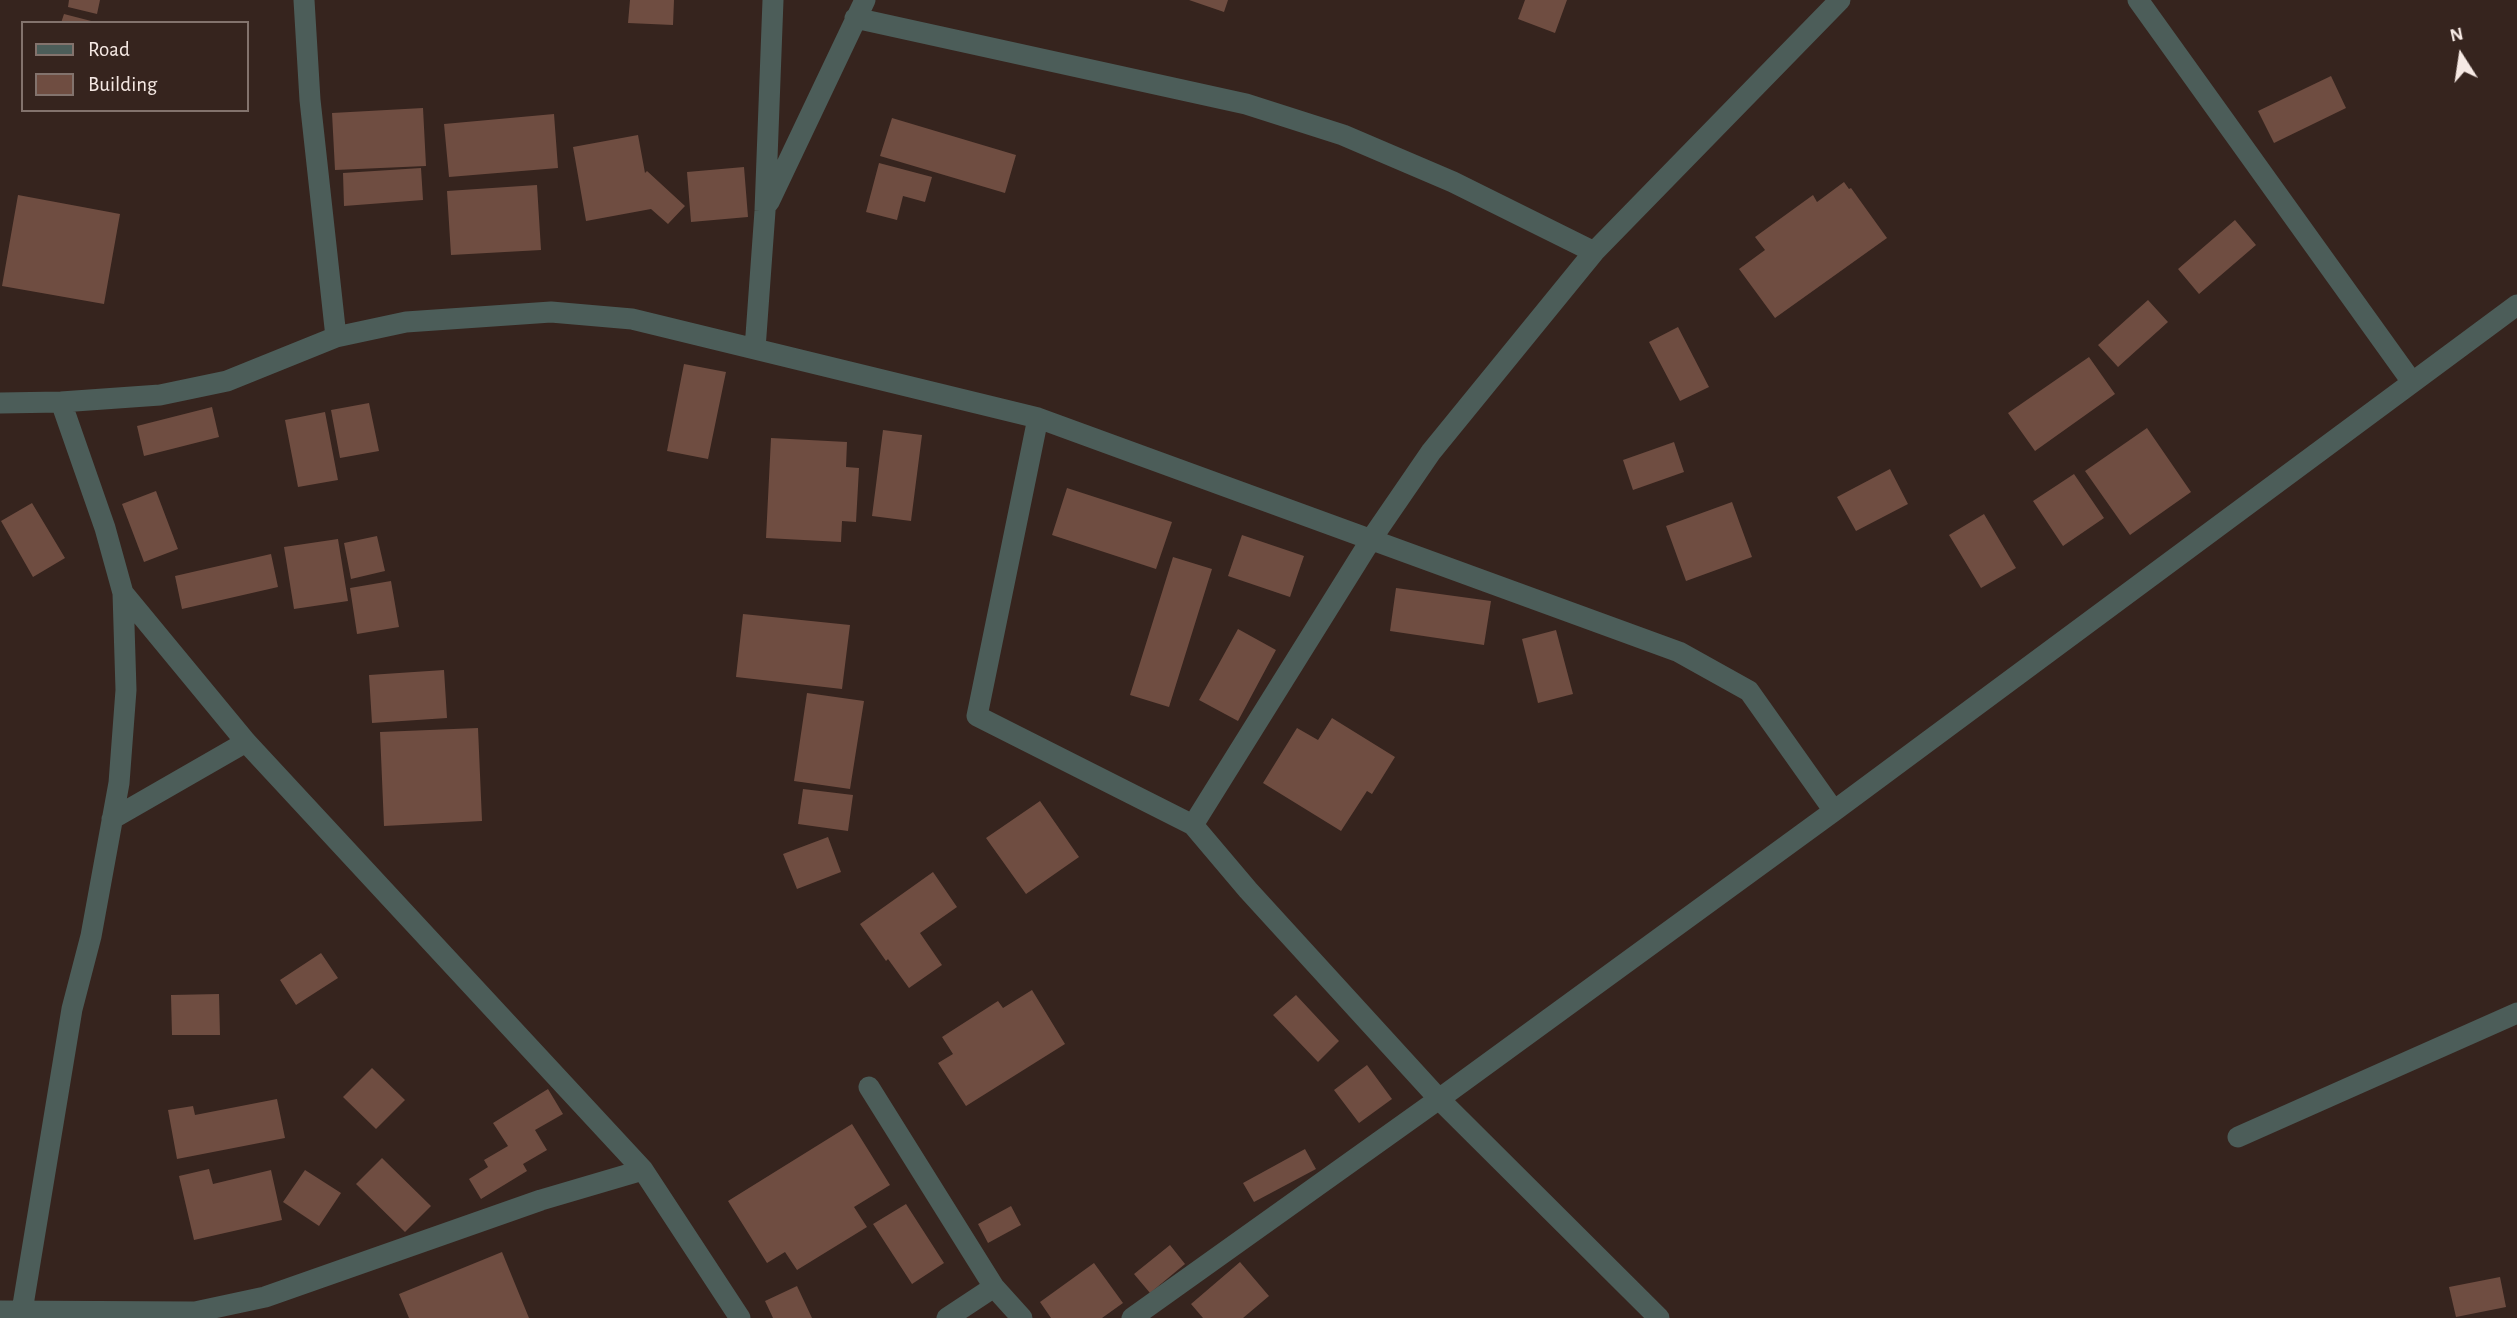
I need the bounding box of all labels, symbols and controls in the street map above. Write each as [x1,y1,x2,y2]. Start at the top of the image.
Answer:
legend [21,21,248,112]
north arrow [2426,21,2496,91]
text: N [2448,24,2465,46]
text: Road [88,39,130,60]
text: Building [88,74,157,95]

